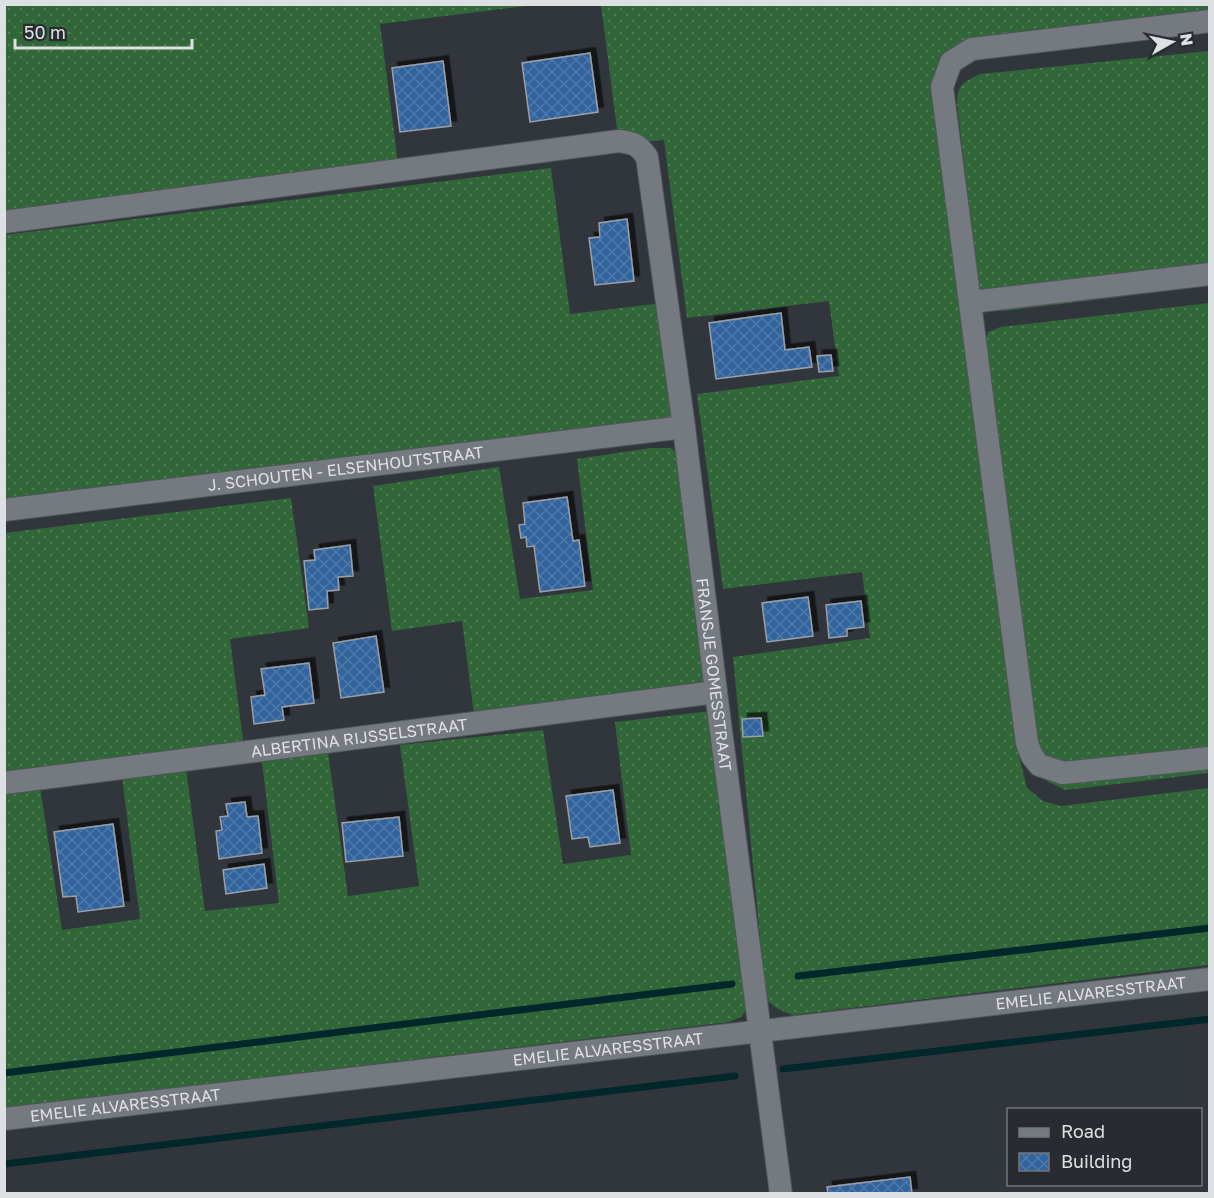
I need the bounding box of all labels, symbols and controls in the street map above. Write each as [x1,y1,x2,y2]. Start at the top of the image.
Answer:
scale bar [15,12,192,50]
north arrow [1142,12,1202,72]
text: 50 m [24,21,66,43]
text: N [1176,32,1198,47]
street label: J. SCHOUTEN - ELSENHOUTSTRAAT [206,442,485,495]
street label: FRANSJE GOMESSTRAAT [692,577,736,772]
street label: ALBERTINA RIJSSELSTRAAT [250,714,469,761]
street label: EMELIE ALVARESSTRAAT [994,972,1187,1014]
street label: EMELIE ALVARESSTRAAT [512,1028,704,1070]
street label: EMELIE ALVARESSTRAAT [29,1084,222,1126]
legend [1007,1108,1202,1186]
text: Road [1061,1120,1105,1142]
text: Building [1061,1150,1132,1172]

